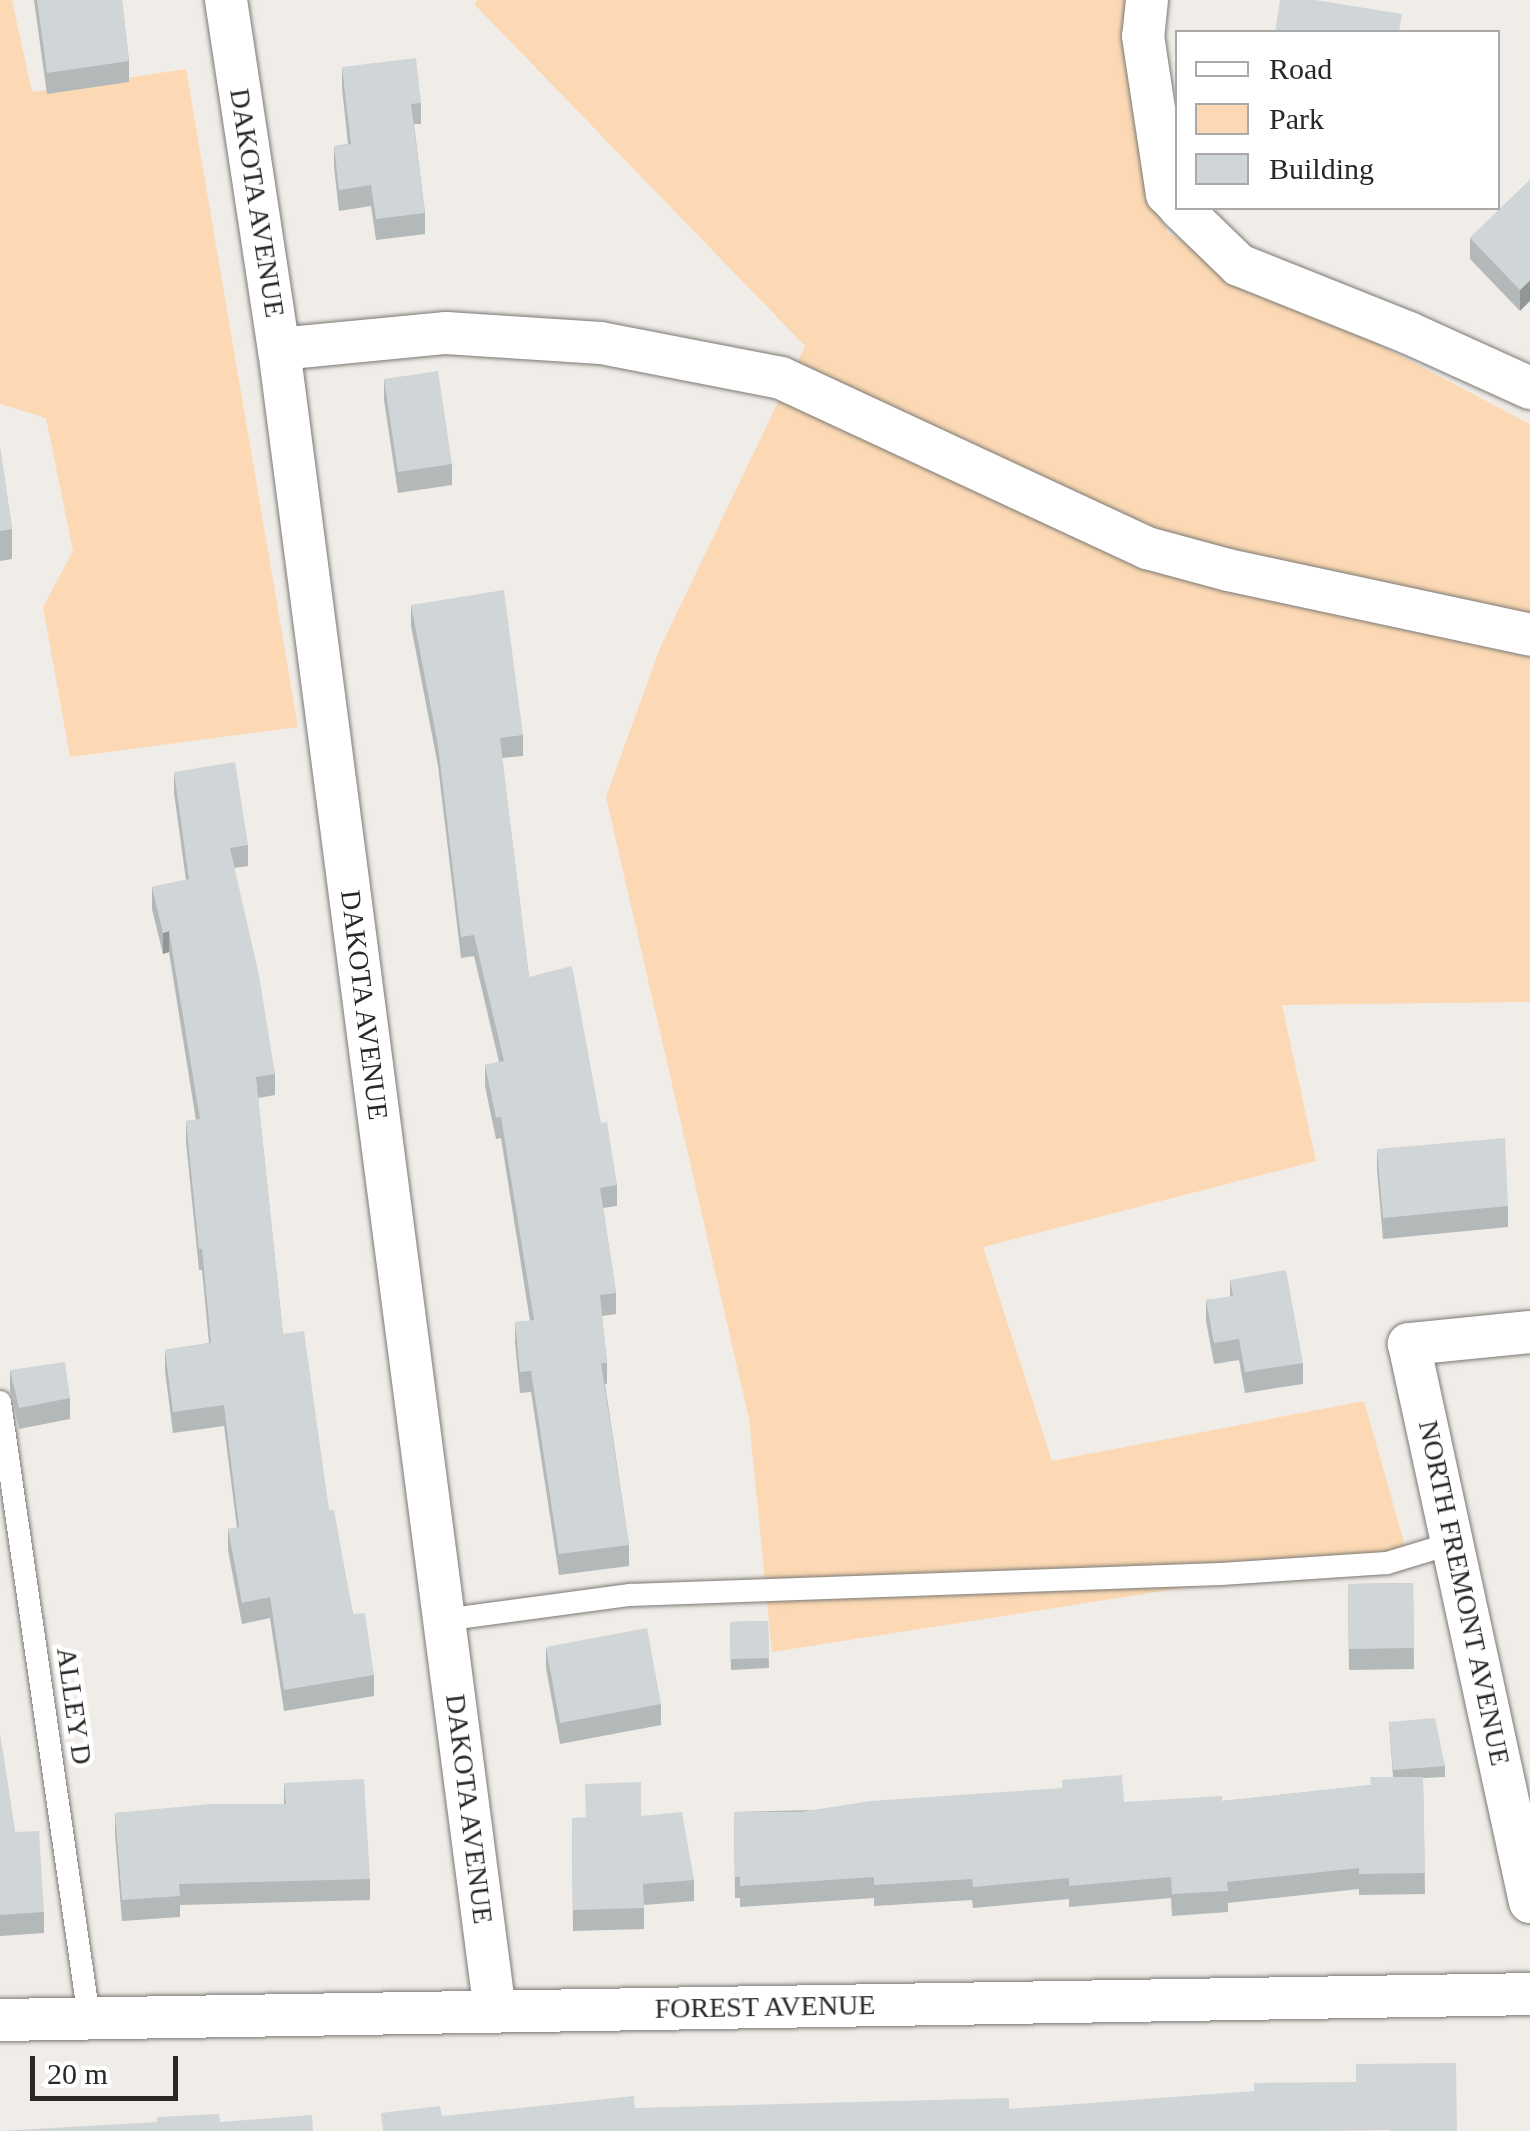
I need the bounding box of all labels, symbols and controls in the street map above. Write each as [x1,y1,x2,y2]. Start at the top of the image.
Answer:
legend [1175,30,1500,210]
text: Road [1269,52,1332,85]
street label: DAKOTA AVENUE [222,85,292,321]
text: Park [1269,102,1324,135]
text: Building [1269,152,1374,185]
street label: DAKOTA AVENUE [333,887,395,1123]
street label: NORTH FREMONT AVENUE [1411,1416,1517,1770]
street label: ALLEY D [49,1645,99,1767]
street label: DAKOTA AVENUE [438,1691,500,1927]
street label: FOREST AVENUE [653,1988,877,2026]
scale bar [35,2036,182,2098]
text: 20 m [47,2057,108,2090]

